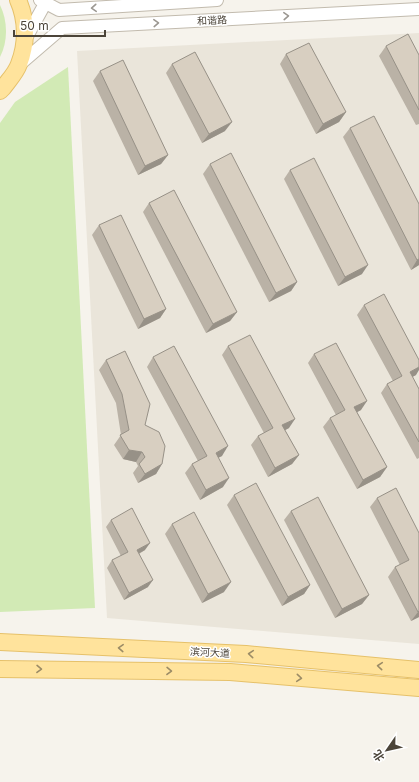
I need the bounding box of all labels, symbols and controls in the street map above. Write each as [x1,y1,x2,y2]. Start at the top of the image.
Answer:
one-way arrow [91,3,97,12]
scale bar [14,12,105,38]
one-way arrow [283,12,289,21]
street label: 和谐路 [197,13,227,27]
text: 50 m [20,18,49,33]
one-way arrow [153,19,159,28]
one-way arrow [118,643,124,652]
street label: 滨河大道 [190,645,230,659]
one-way arrow [248,650,254,659]
one-way arrow [377,662,383,671]
one-way arrow [36,665,42,673]
one-way arrow [166,667,172,675]
one-way arrow [296,673,302,682]
north arrow [367,730,407,770]
text: 北 [370,747,388,764]

